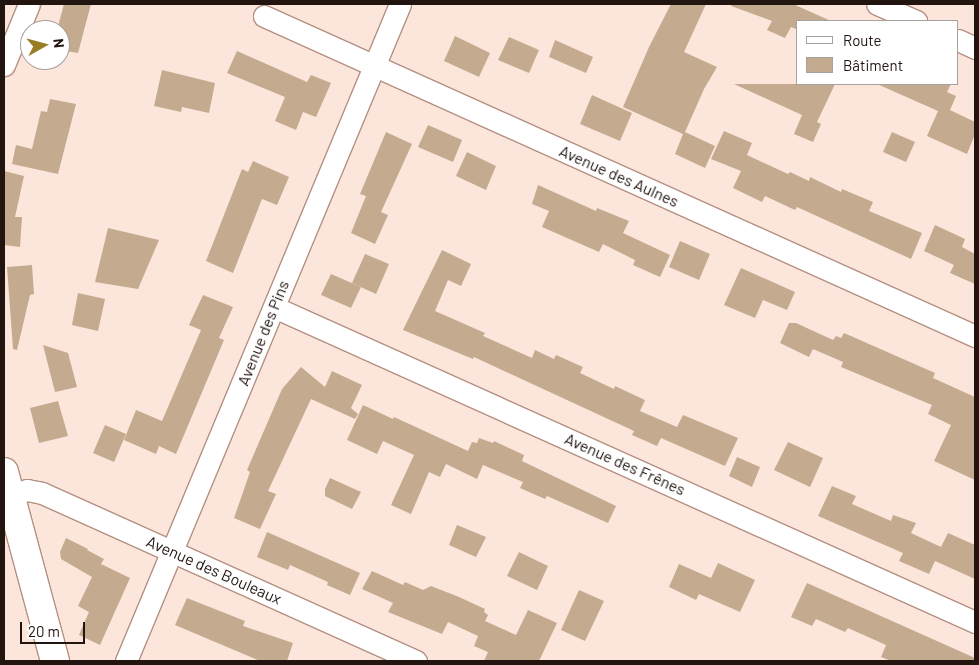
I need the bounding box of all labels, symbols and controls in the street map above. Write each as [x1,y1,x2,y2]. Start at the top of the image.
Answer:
north arrow [20,20,70,70]
legend [796,20,959,85]
text: Route [843,31,882,49]
text: N [50,38,68,49]
text: Bâtiment [843,56,903,74]
street label: Avenue des Aulnes [556,141,682,211]
street label: Avenue des Pins [233,278,293,388]
street label: Avenue des Frênes [562,429,688,499]
street label: Avenue des Bouleaux [143,532,285,608]
scale bar [22,612,88,644]
text: 20 m [28,622,60,640]

